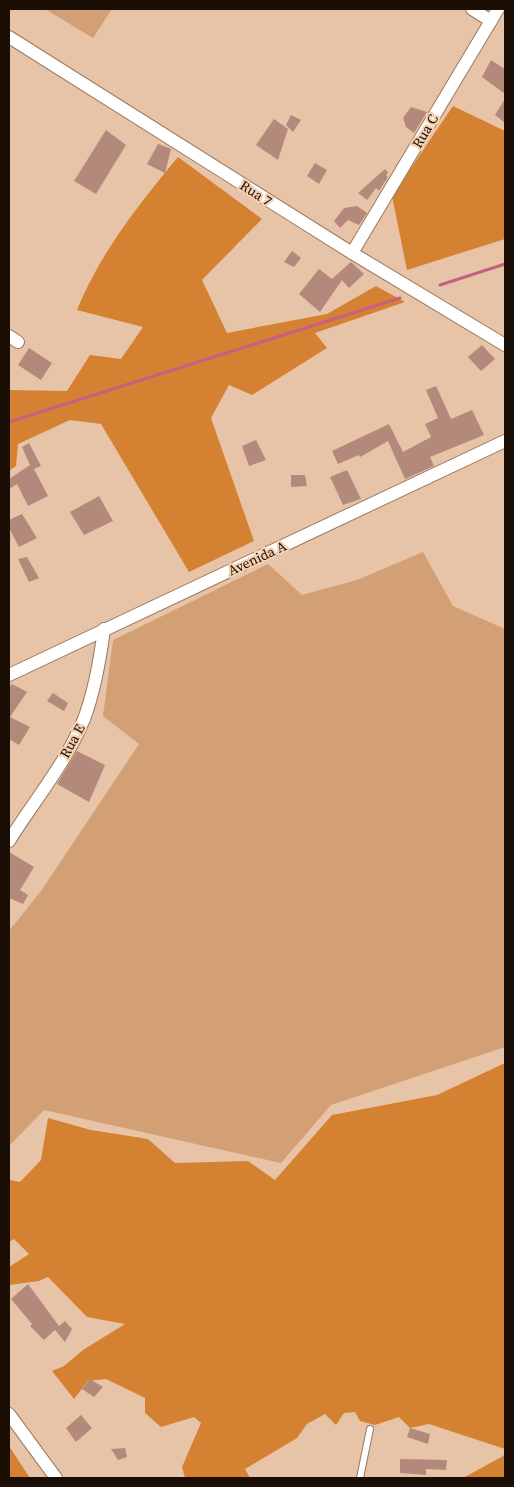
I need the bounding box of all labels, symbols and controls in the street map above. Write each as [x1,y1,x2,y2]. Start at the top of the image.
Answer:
street label: Rua C [407,110,443,152]
street label: Rua 7 [236,175,276,211]
street label: Avenida A [224,535,290,580]
street label: Rua E [55,720,89,762]

